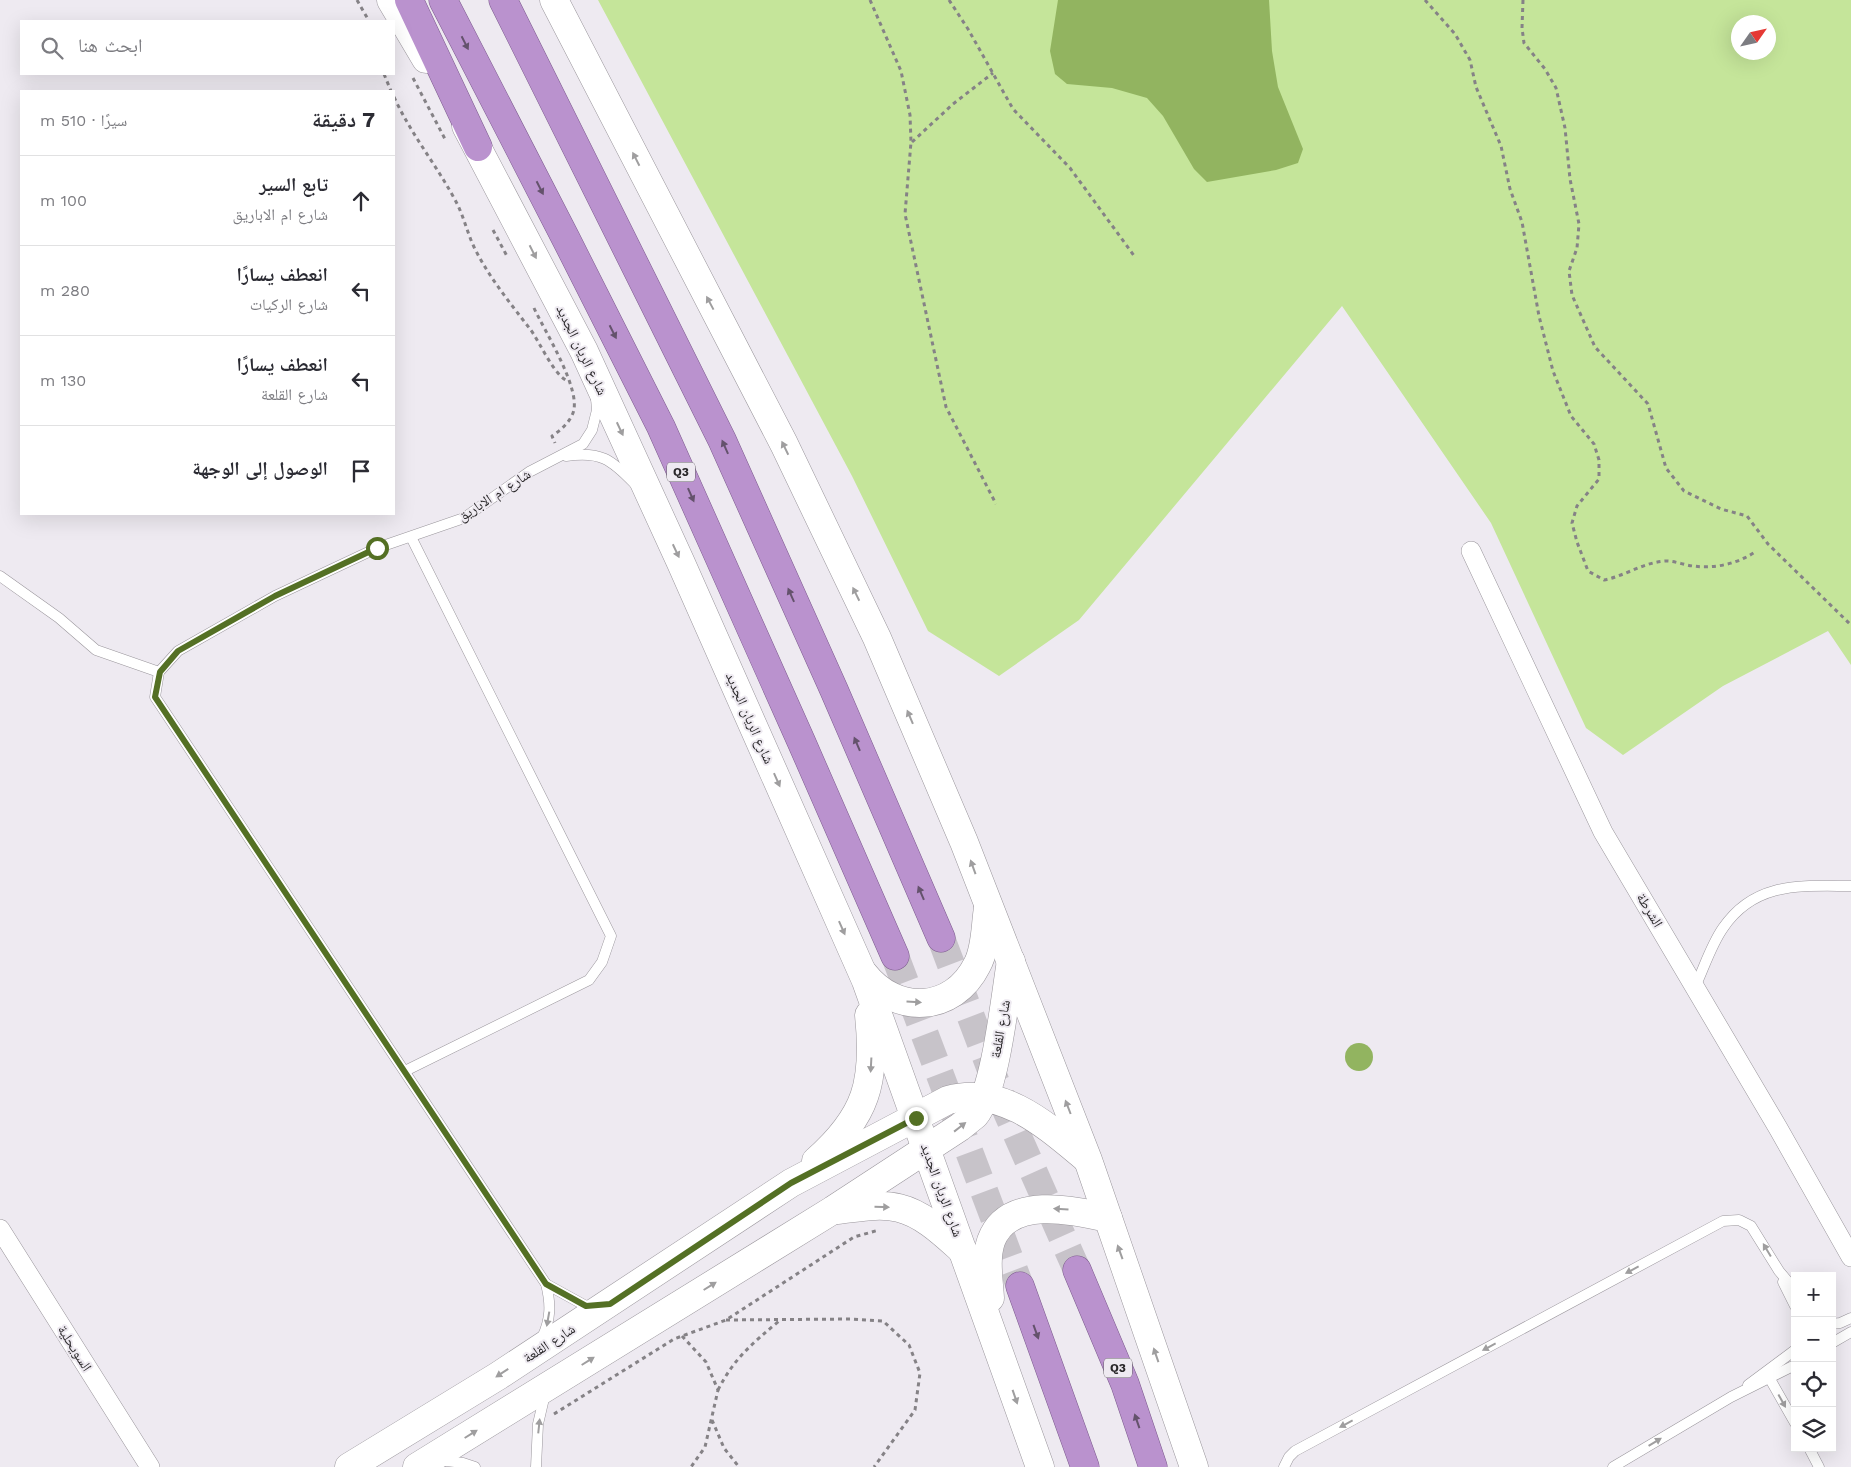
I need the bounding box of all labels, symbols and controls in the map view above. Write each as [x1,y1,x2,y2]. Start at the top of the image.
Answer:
north arrow [1731,15,1776,60]
search box [20,20,395,75]
icon: search [38,34,66,62]
text: ابحث هنا [78,34,142,57]
one-way arrow [461,36,469,51]
text: 7 دقيقة [312,107,375,132]
text: سيرًا · 510 m [40,111,127,130]
one-way arrow [632,152,640,166]
text: تابع السير [259,173,328,196]
one-way arrow [536,180,544,195]
icon: ahead [347,187,375,215]
text: 100 m [40,191,87,210]
text: شارع ام الاباريق [233,205,328,224]
one-way arrow [529,245,537,259]
text: انعطف يسارًا [236,263,328,286]
icon: left [347,277,375,305]
text: 280 m [40,281,90,300]
text: شارع الركيات [250,295,328,314]
one-way arrow [706,296,714,311]
street label: شارع الريان الجديد [551,302,611,399]
one-way arrow [609,325,617,340]
text: انعطف يسارًا [236,353,328,376]
icon: left [347,367,375,395]
text: 130 m [40,371,86,390]
text: شارع القلعة [261,385,328,404]
one-way arrow [616,422,624,436]
one-way arrow [721,440,729,454]
one-way arrow [781,440,789,455]
text: الوصول إلى الوجهة [192,457,328,480]
icon: arrive [347,457,375,485]
road number: Q3 [667,462,695,482]
street label: شارع ام الاباريق [455,466,534,526]
one-way arrow [687,488,695,502]
route start [366,537,389,560]
one-way arrow [672,544,680,558]
one-way arrow [852,587,860,601]
one-way arrow [787,588,795,602]
street label: شارع الريان الجديد [721,670,777,767]
one-way arrow [906,710,914,724]
one-way arrow [853,737,861,751]
one-way arrow [773,773,781,787]
one-way arrow [969,859,977,874]
one-way arrow [917,886,925,900]
street label: الشرطة [1633,890,1666,930]
one-way arrow [839,921,847,936]
one-way arrow [906,999,922,1007]
street label: شارع القلعة [987,999,1015,1060]
one-way arrow [867,1057,875,1073]
one-way arrow [1063,1100,1071,1114]
route end [905,1107,928,1130]
one-way arrow [953,1122,967,1132]
street label: شارع الريان الجديد [916,1141,966,1240]
one-way arrow [874,1203,890,1211]
one-way arrow [1052,1204,1068,1212]
one-way arrow [1762,1244,1771,1257]
one-way arrow [1116,1245,1123,1260]
one-way arrow [1625,1266,1639,1274]
map controls [1791,1272,1836,1452]
button: + [1791,1272,1836,1317]
one-way arrow [703,1281,716,1291]
one-way arrow [544,1312,552,1328]
button: − [1791,1317,1836,1362]
street label: شارع القلعة [520,1320,579,1367]
street label: السويحلية [54,1322,95,1374]
one-way arrow [1033,1324,1040,1339]
one-way arrow [1482,1343,1496,1351]
one-way arrow [1152,1347,1159,1362]
one-way arrow [581,1356,594,1366]
road number: Q3 [1104,1359,1132,1378]
button: locate [1791,1362,1836,1407]
one-way arrow [495,1369,508,1378]
one-way arrow [1012,1390,1019,1405]
one-way arrow [1778,1395,1787,1408]
button: layers [1791,1407,1836,1452]
one-way arrow [1133,1413,1141,1428]
one-way arrow [535,1418,543,1434]
one-way arrow [1339,1420,1353,1428]
one-way arrow [464,1429,477,1438]
one-way arrow [1648,1437,1661,1446]

